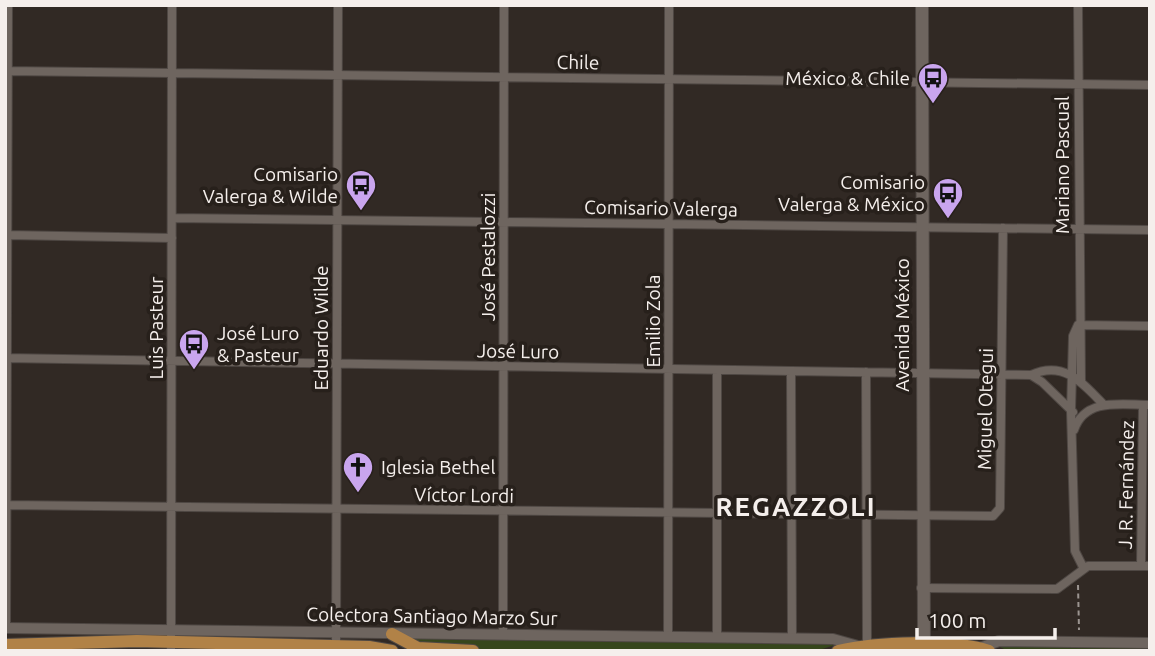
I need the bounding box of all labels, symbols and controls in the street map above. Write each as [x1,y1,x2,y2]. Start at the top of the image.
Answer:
street label: Chile [557,51,599,73]
bus stop icon: México & Chile [916,61,950,105]
place label: México & Chile [785,67,910,89]
street label: Mariano Pascual [1051,96,1073,234]
place label: Comisario Valerga & Wilde [203,163,338,207]
bus stop icon: Comisario Valerga & Wilde [344,168,378,212]
place label: Comisario Valerga & México [778,171,925,215]
bus stop icon: Comisario Valerga & México [931,176,965,220]
street label: José Pestalozzi [477,193,499,321]
street label: Comisario Valerga [584,196,738,220]
street label: Avenida México [891,258,913,392]
street label: Eduardo Wilde [310,265,332,391]
street label: Emilio Zola [642,274,664,368]
street label: Luis Pasteur [145,277,167,379]
place label: José Luro & Pasteur [217,322,299,366]
bus stop icon: José Luro & Pasteur [177,327,211,371]
street label: José Luro [477,339,559,363]
street label: Miguel Otegui [973,348,997,470]
street label: J. R. Fernández [1114,420,1138,550]
church icon: Iglesia Bethel [341,450,375,494]
place label: Iglesia Bethel [381,456,496,478]
street label: Víctor Lordi [414,483,514,507]
district label: REGAZZOLI [716,492,876,521]
scale bar [917,596,1055,640]
street label: Colectora Santiago Marzo Sur [306,603,558,629]
text: 100 m [928,608,986,632]

